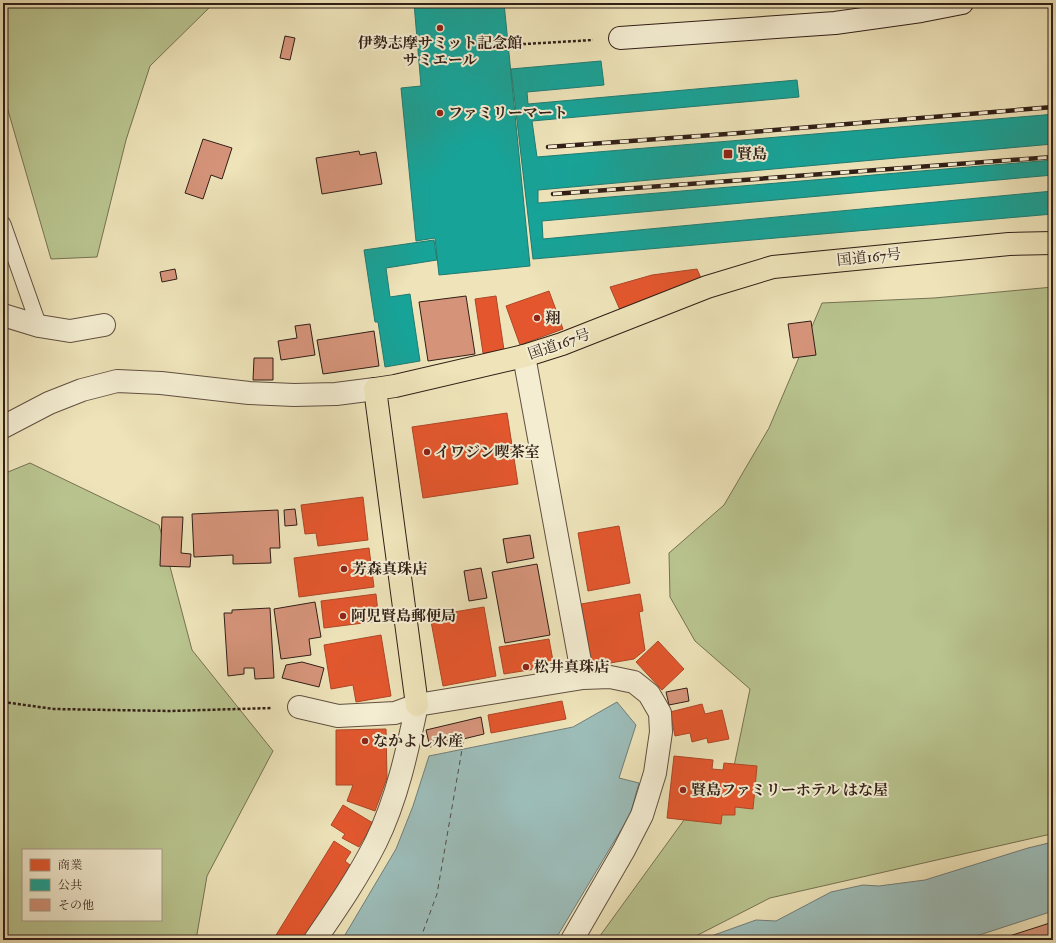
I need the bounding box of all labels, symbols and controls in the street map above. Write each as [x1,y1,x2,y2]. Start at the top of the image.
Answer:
marker: 伊勢志摩サミット記念館 サミエール [435,23,445,33]
place label: 伊勢志摩サミット記念館 サミエール [358,34,522,70]
place label: ファミリーマート [448,104,568,123]
marker: ファミリーマート [435,108,445,118]
place label: 賢島 [737,145,767,164]
marker: 賢島 [722,148,734,160]
street label: 国道167号 [836,245,902,270]
place label: 翔 [545,309,561,328]
marker: 翔 [532,313,542,323]
street label: 国道167号 [525,325,593,364]
place label: イワジン喫茶室 [435,443,540,462]
marker: イワジン喫茶室 [422,447,432,457]
place label: 芳森真珠店 [352,560,427,579]
marker: 芳森真珠店 [339,564,349,574]
place label: 阿児賢島郵便局 [351,607,456,626]
marker: 阿児賢島郵便局 [338,611,348,621]
place label: 松井真珠店 [534,658,609,677]
marker: 松井真珠店 [521,662,531,672]
place label: なかよし水産 [373,732,463,751]
marker: なかよし水産 [360,736,370,746]
place label: 賢島ファミリーホテル はな屋 [691,781,888,800]
marker: 賢島ファミリーホテル はな屋 [678,785,688,795]
legend [22,849,162,921]
text: 商業 [58,858,82,873]
text: 公共 [58,878,82,893]
text: その他 [58,898,94,913]

